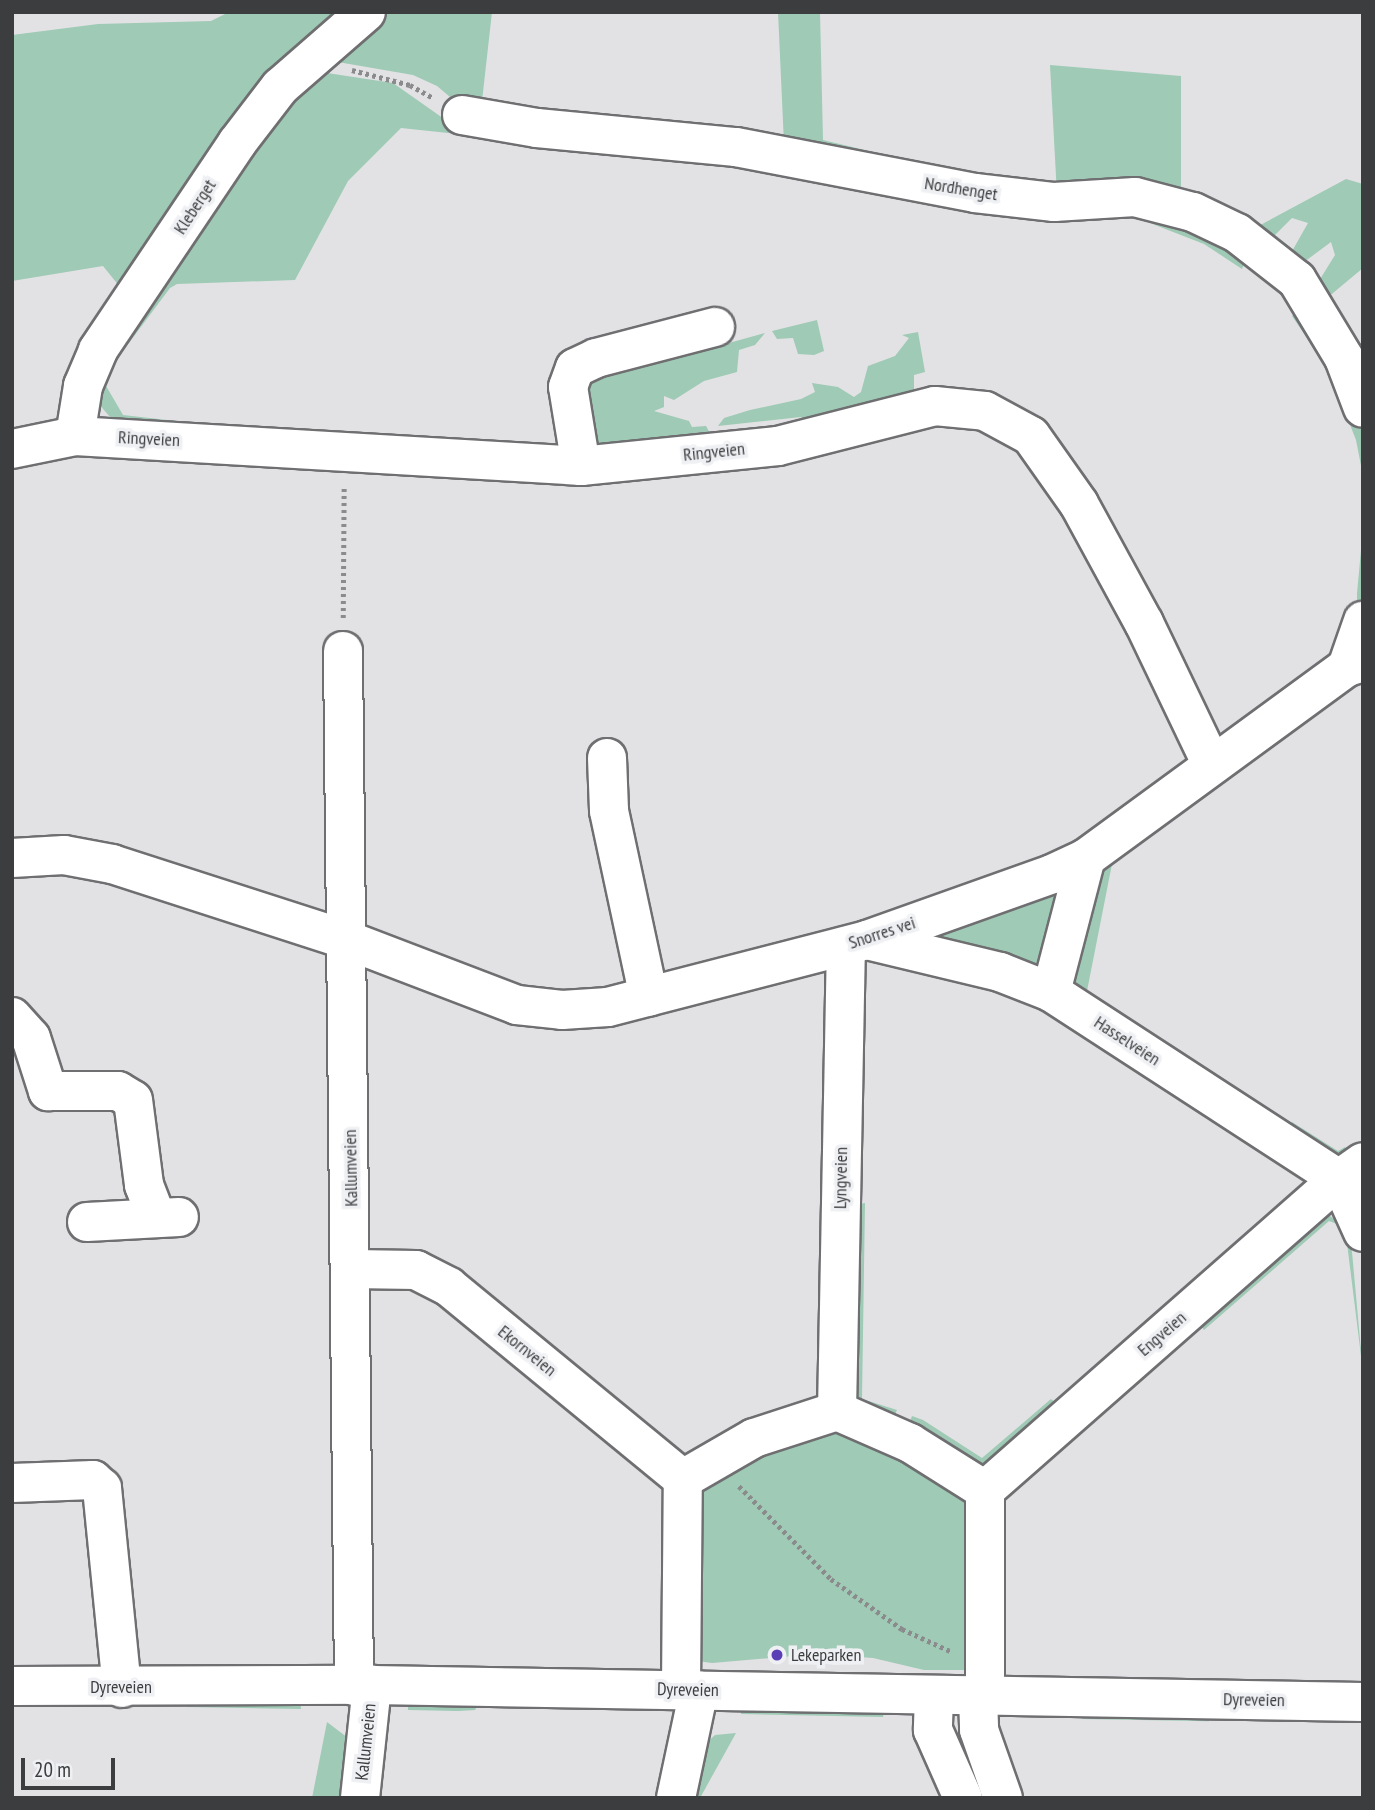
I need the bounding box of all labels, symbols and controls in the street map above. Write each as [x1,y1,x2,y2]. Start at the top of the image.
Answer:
street label: Nordhenget [923,173,999,205]
street label: Kleberget [169,176,221,238]
street label: Ringveien [118,427,180,451]
street label: Ringveien [682,438,746,466]
street label: Snorres vei [846,912,918,954]
street label: Hasselveien [1090,1012,1164,1070]
street label: Kallumveien [340,1129,362,1207]
street label: Lyngveien [830,1147,852,1209]
street label: Engveien [1133,1307,1191,1361]
street label: Ekornveien [493,1321,561,1381]
place label: Lekeparken [791,1644,861,1666]
marker: Lekeparken [769,1647,785,1663]
street label: Dyreveien [90,1676,152,1698]
street label: Dyreveien [657,1679,719,1701]
street label: Dyreveien [1223,1689,1285,1711]
street label: Kallumveien [351,1702,381,1782]
scale bar [24,1744,119,1788]
text: 20 m [34,1756,71,1783]

